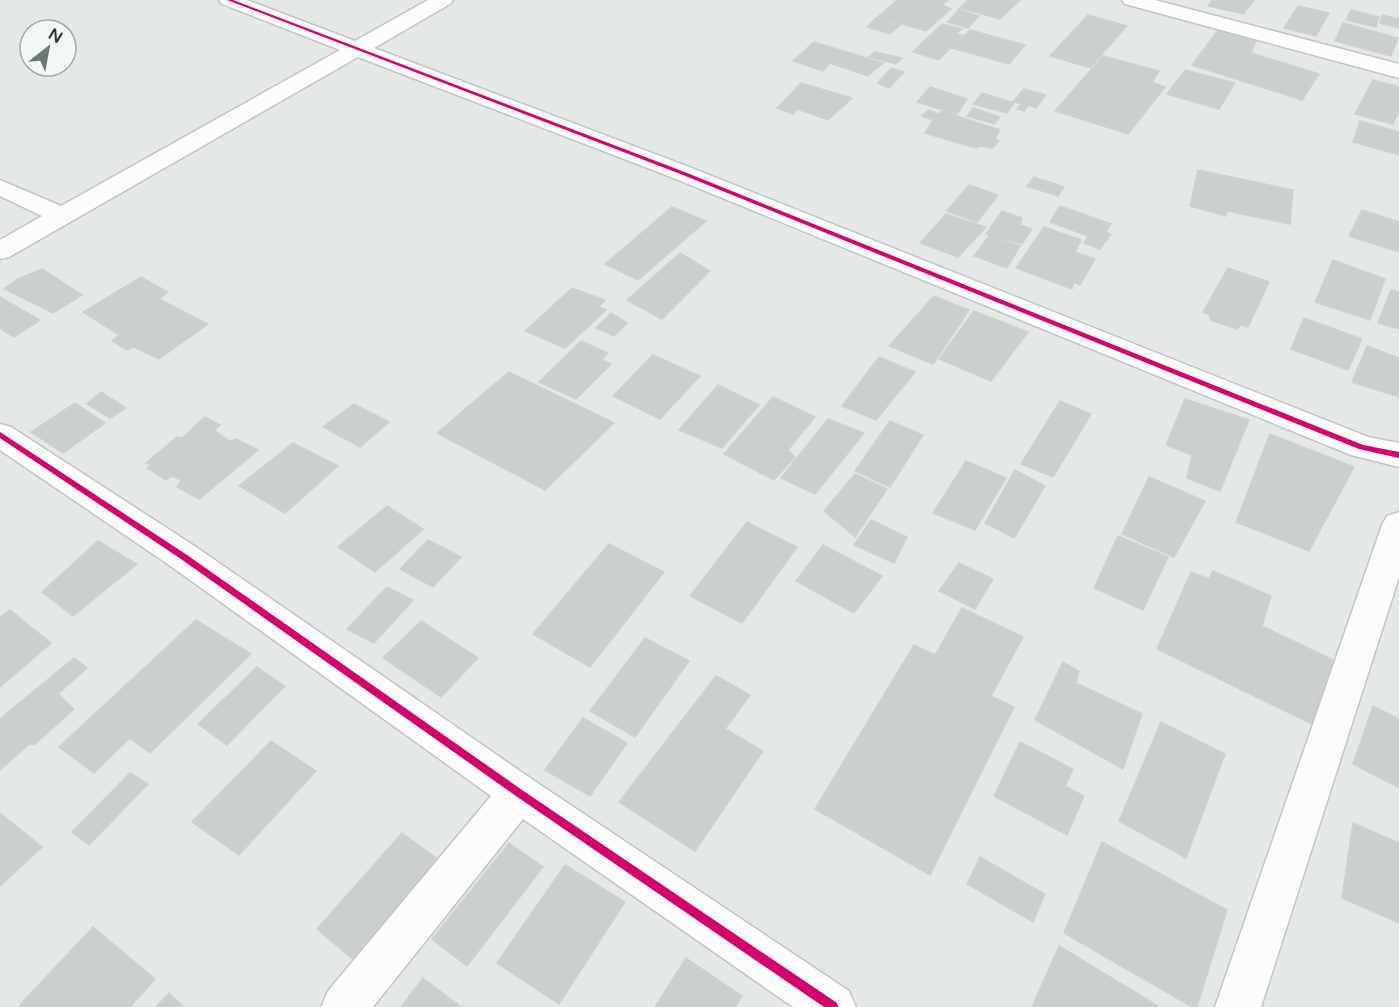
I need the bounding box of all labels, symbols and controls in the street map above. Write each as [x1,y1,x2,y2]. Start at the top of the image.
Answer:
north arrow [18,18,78,78]
text: N [45,24,66,48]

